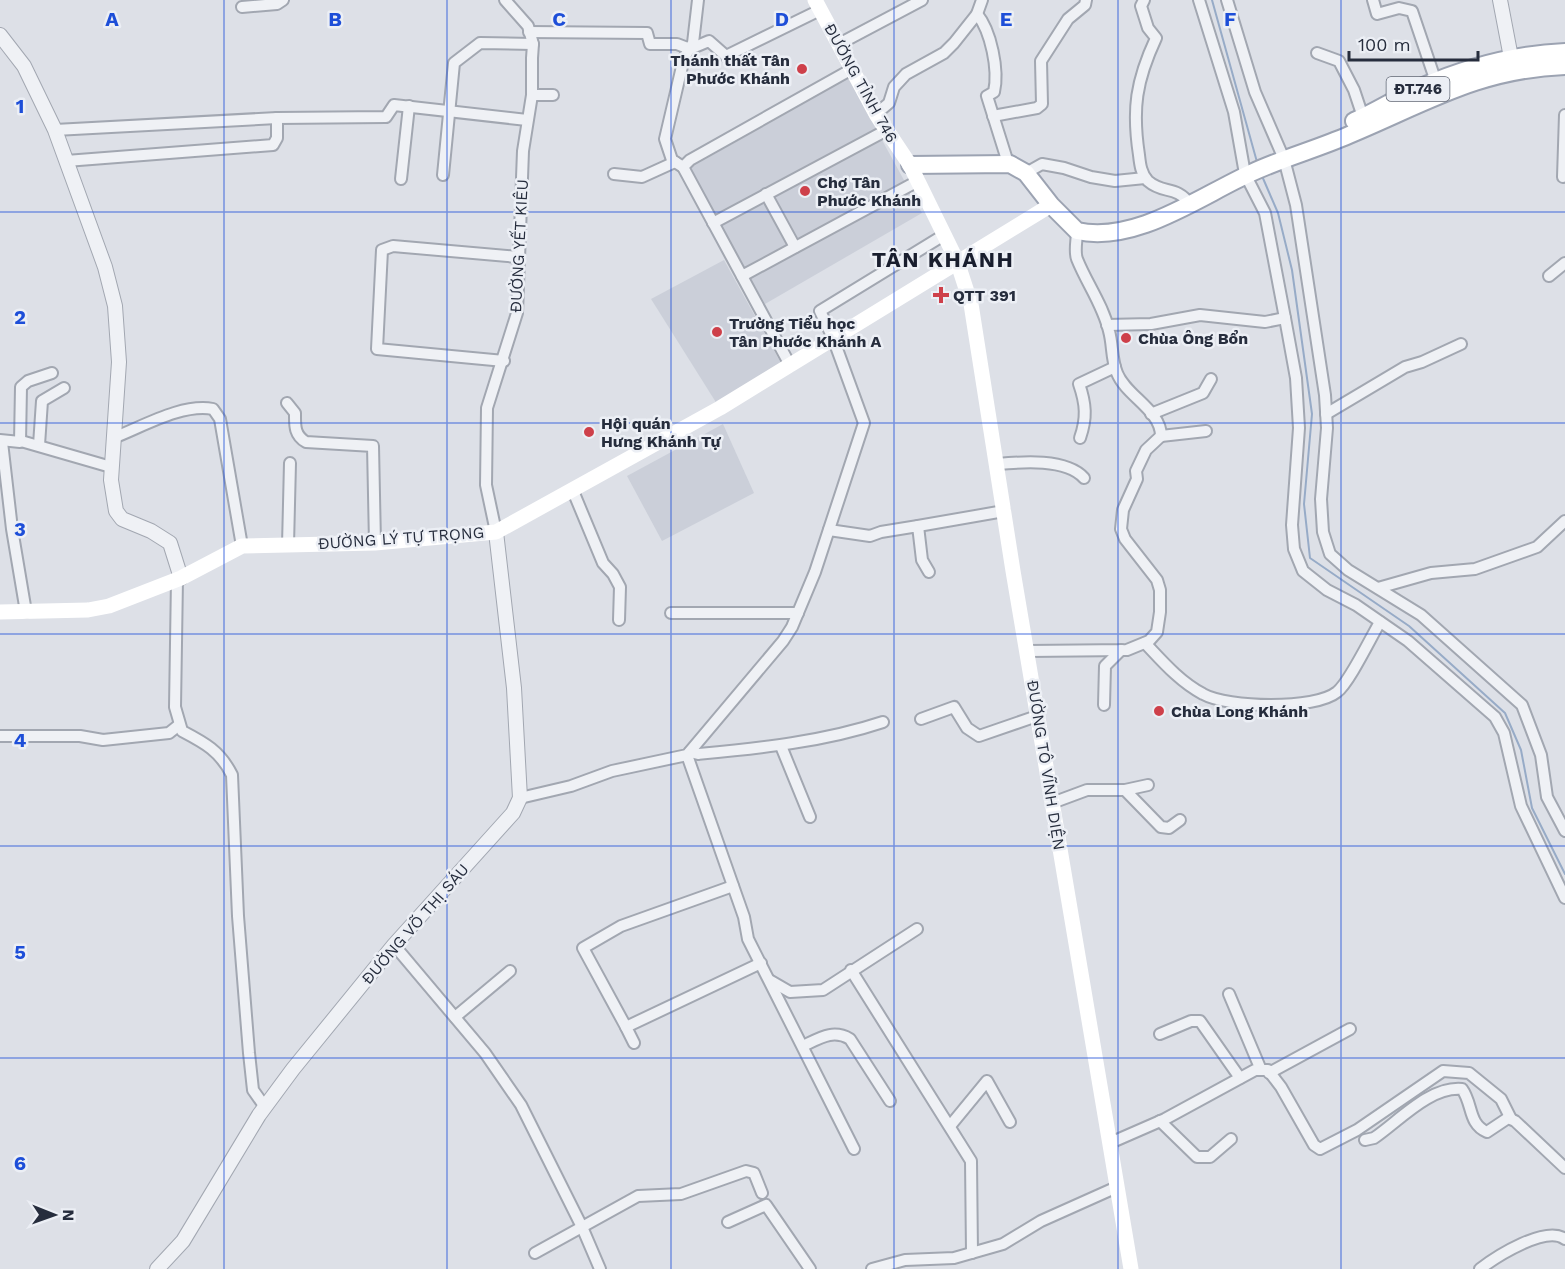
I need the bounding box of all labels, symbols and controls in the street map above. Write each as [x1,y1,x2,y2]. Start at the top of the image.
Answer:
text: A [105,7,119,31]
text: B [328,7,342,31]
text: C [552,7,566,31]
text: D [775,7,789,31]
text: E [1000,7,1012,31]
text: F [1224,7,1236,31]
street label: ĐƯỜNG TỈNH 746 [820,20,902,146]
scale bar [1349,24,1478,62]
text: 100 m [1358,34,1411,55]
place label: Thánh thất Tân Phước Khánh [670,51,790,88]
marker: Thánh thất Tân Phước Khánh [795,62,809,76]
road number: ĐT.746 [1386,77,1450,101]
text: 1 [16,94,24,118]
place label: Chợ Tân Phước Khánh [817,173,921,210]
street label: ĐƯỜNG YẾT KIÊU [505,179,532,313]
marker: Chợ Tân Phước Khánh [798,184,812,198]
district label: TÂN KHÁNH [872,247,1014,272]
place label: QTT 391 [953,286,1016,305]
marker: QTT 391 [934,288,948,302]
text: 2 [14,305,26,329]
place label: Trường Tiểu học Tân Phước Khánh A [729,314,882,351]
marker: Trường Tiểu học Tân Phước Khánh A [710,325,724,339]
place label: Chùa Ông Bổn [1138,329,1248,348]
marker: Chùa Ông Bổn [1119,331,1133,345]
place label: Hội quán Hưng Khánh Tự [601,414,722,451]
marker: Hội quán Hưng Khánh Tự [582,425,596,439]
text: 3 [14,517,26,541]
street label: ĐƯỜNG LÝ TỰ TRỌNG [317,523,485,553]
street label: ĐƯỜNG TÔ VĨNH DIỆN [1023,679,1069,851]
place label: Chùa Long Khánh [1171,702,1308,721]
marker: Chùa Long Khánh [1152,704,1166,718]
text: 4 [14,728,27,752]
street label: ĐƯỜNG VÕ THỊ SÁU [357,860,473,988]
text: 5 [14,940,26,964]
text: 6 [14,1151,26,1175]
north arrow [24,1185,84,1245]
text: N [59,1209,78,1221]

